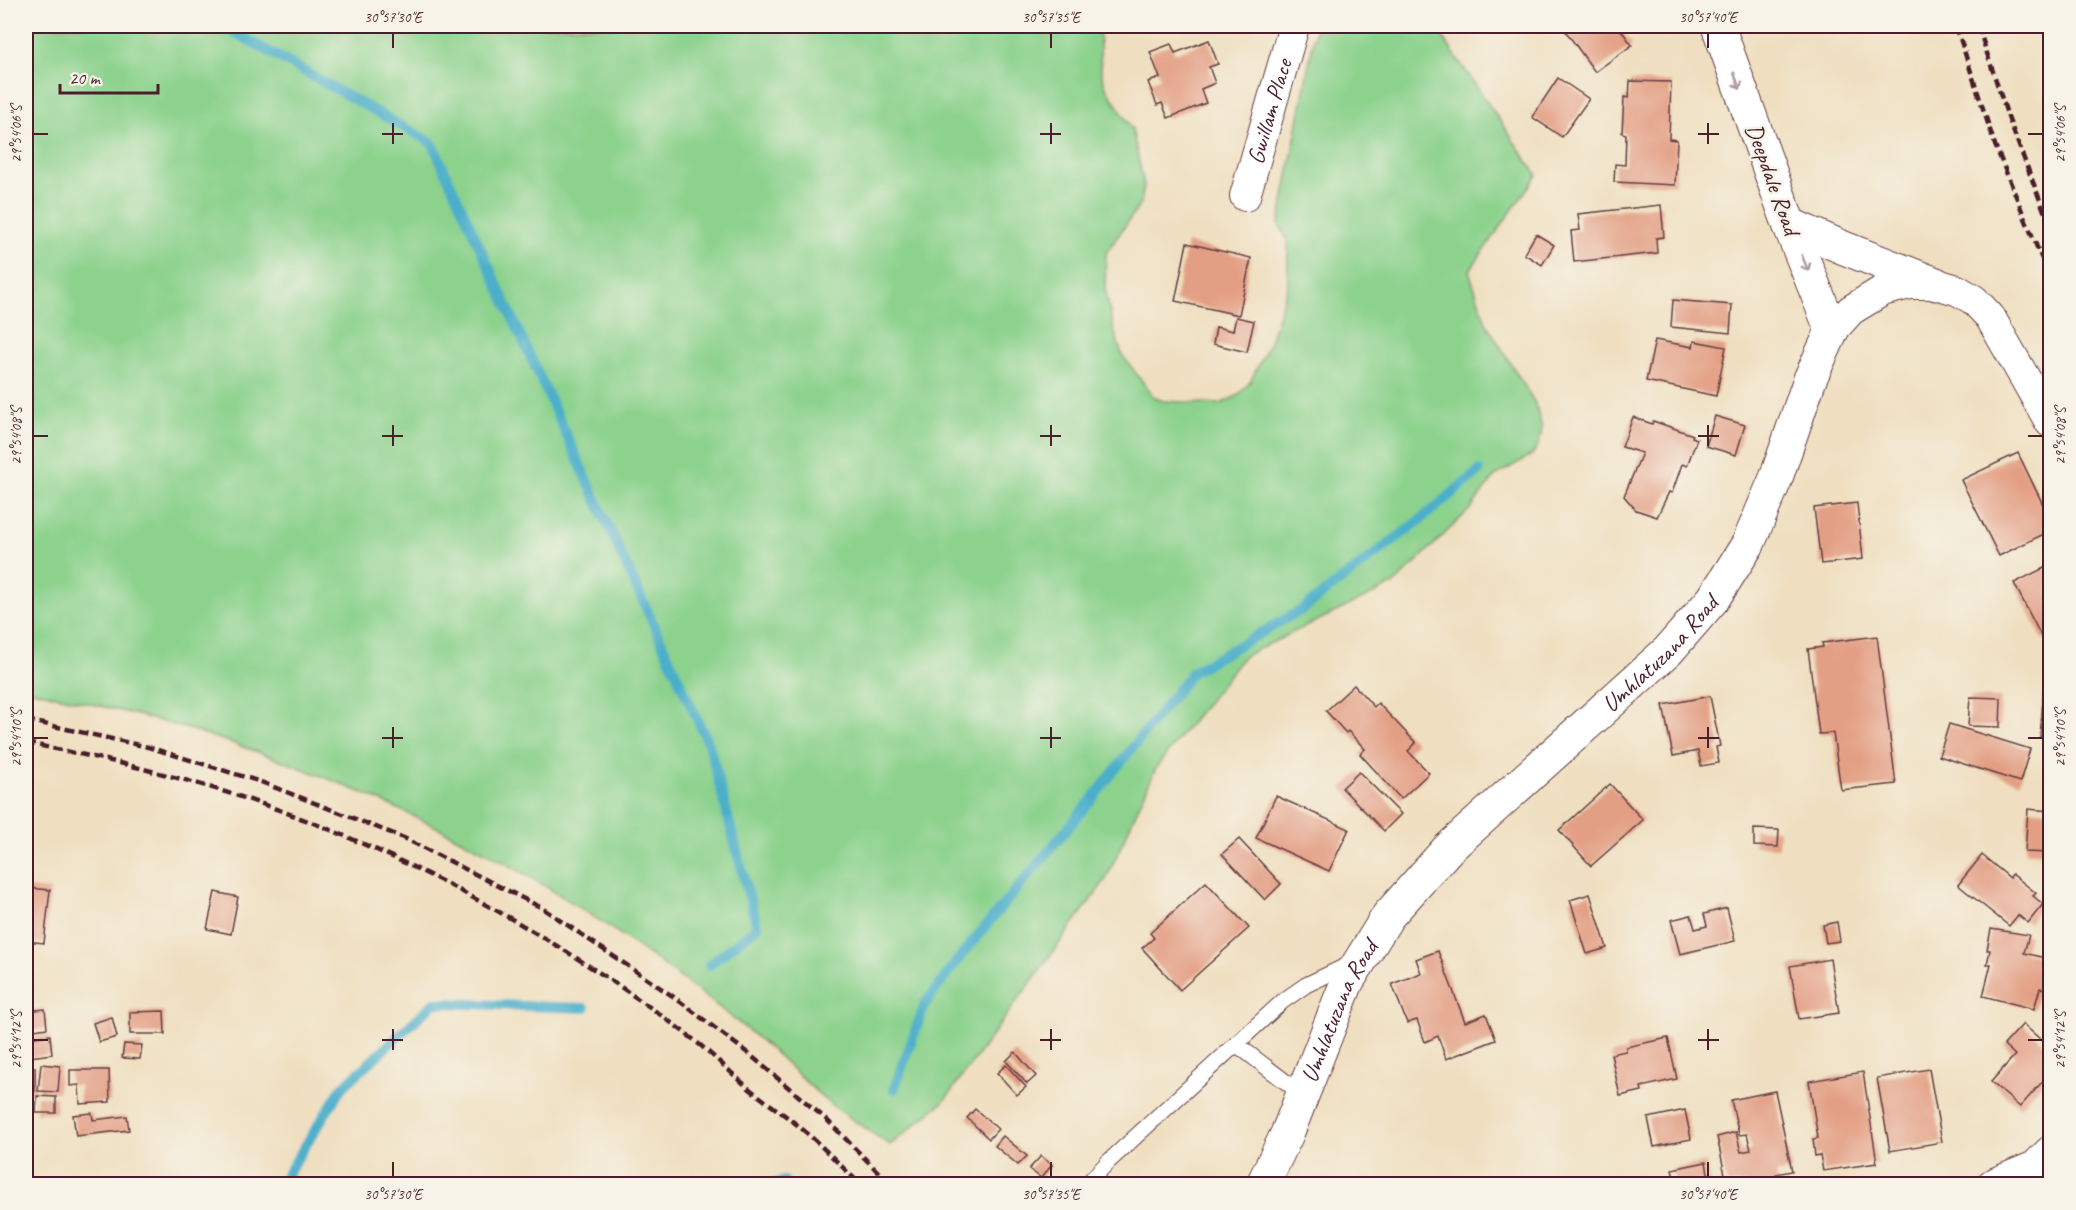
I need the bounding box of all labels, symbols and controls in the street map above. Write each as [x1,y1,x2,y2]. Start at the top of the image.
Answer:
text: 30°57'30"E [364,8,424,27]
text: 30°57'35"E [1022,8,1082,27]
text: 30°57'40"E [1679,8,1739,27]
street label: Gwillam Place [1240,53,1299,167]
scale bar [60,57,158,95]
text: 20 m [69,67,102,89]
one-way arrow [1733,71,1744,89]
text: 29°54'06"S [7,103,26,163]
text: 29°54'06"S [2051,103,2070,163]
street label: Deepdale Road [1739,119,1808,242]
one-way arrow [1800,254,1811,272]
text: 29°54'08"S [7,405,26,465]
text: 29°54'08"S [2051,405,2070,465]
street label: Umhlatuzana Road [1596,586,1727,718]
text: 29°54'10"S [7,707,26,767]
text: 29°54'10"S [2051,707,2070,767]
street label: Umhlatuzana Road [1294,931,1386,1086]
text: 29°54'12"S [7,1009,26,1069]
text: 29°54'12"S [2051,1009,2070,1069]
text: 30°57'30"E [364,1185,424,1204]
text: 30°57'35"E [1022,1185,1082,1204]
text: 30°57'40"E [1679,1185,1739,1204]

